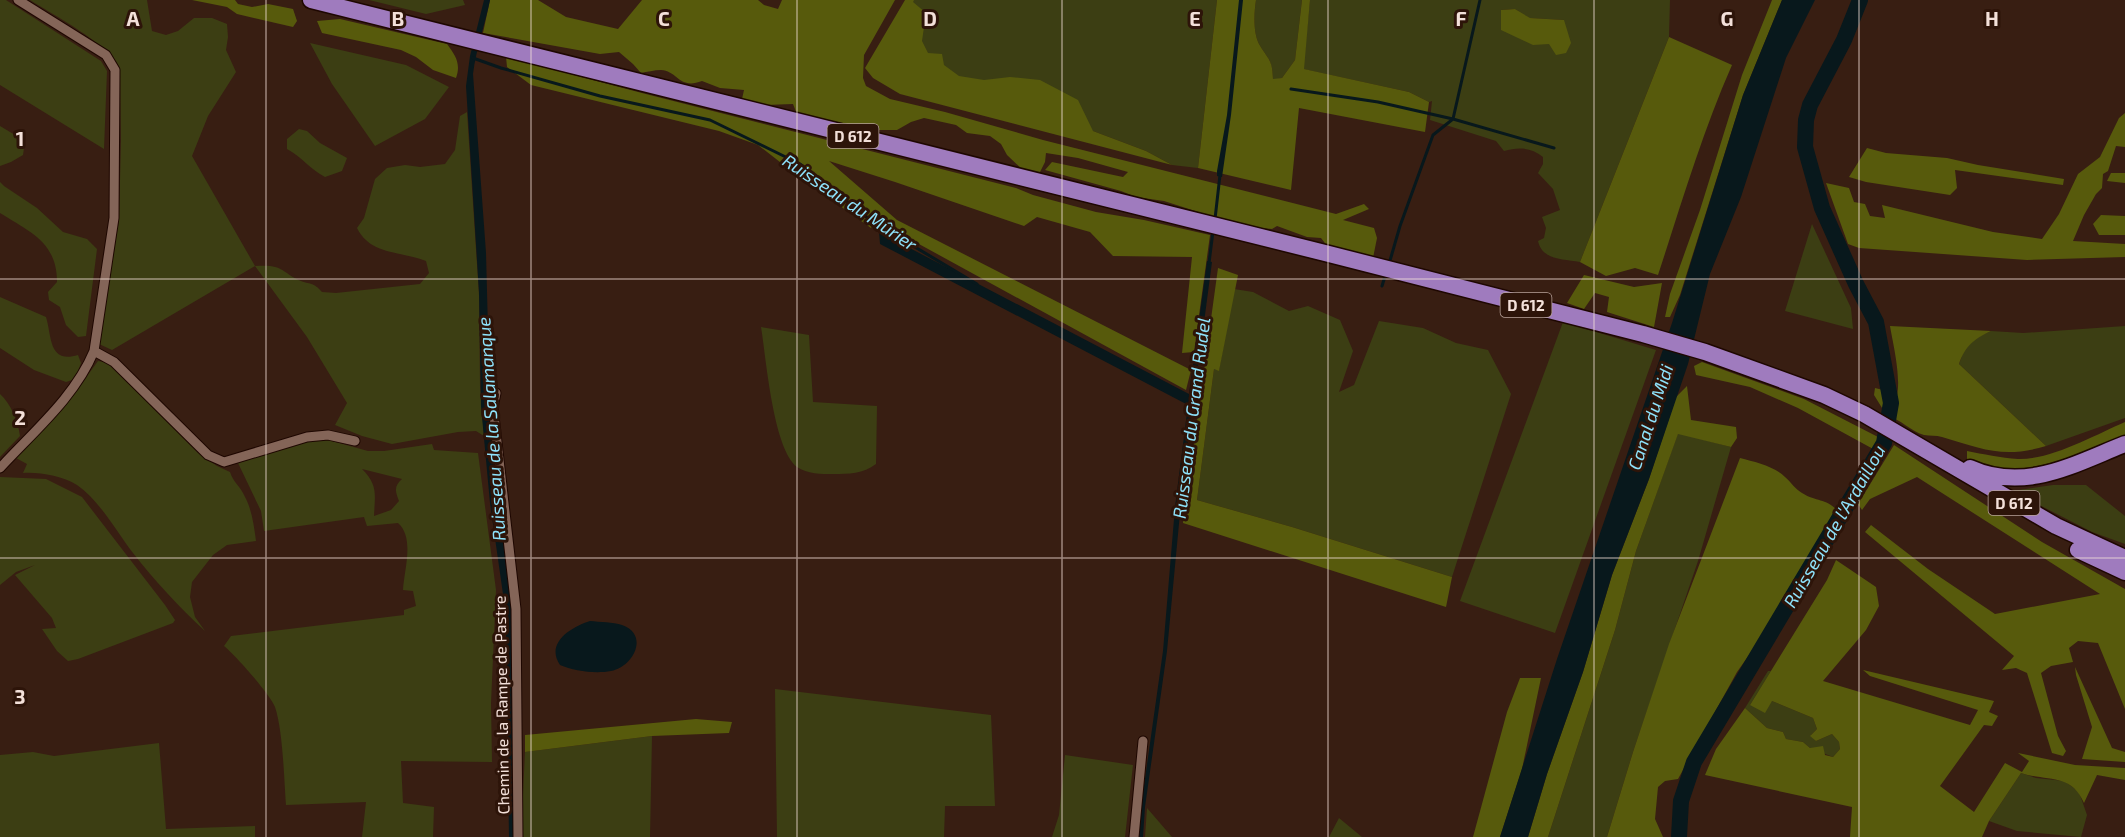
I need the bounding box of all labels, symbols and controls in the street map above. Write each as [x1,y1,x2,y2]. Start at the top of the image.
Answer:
text: A [126,6,140,30]
text: B [392,6,404,30]
text: C [658,6,670,30]
text: D [923,6,937,30]
text: E [1189,6,1201,30]
text: F [1455,6,1467,30]
text: G [1721,6,1733,30]
text: H [1985,6,1999,30]
road number: D 612 [828,124,878,148]
text: 1 [16,126,24,150]
water label: Ruisseau du Mûrier [779,149,922,256]
road number: D 612 [1500,293,1552,317]
water label: Ruisseau de la Salamanque [472,316,510,542]
water label: Ruisseau du Grand Rudel [1168,316,1214,520]
water label: Canal du Midi [1623,361,1678,472]
text: 2 [14,405,26,429]
water label: Ruisseau de l'Ardaillou [1778,441,1890,611]
road number: D 612 [1988,491,2040,515]
street label: Chemin de la Rampe de Pastre [490,595,512,815]
text: 3 [14,684,26,708]

